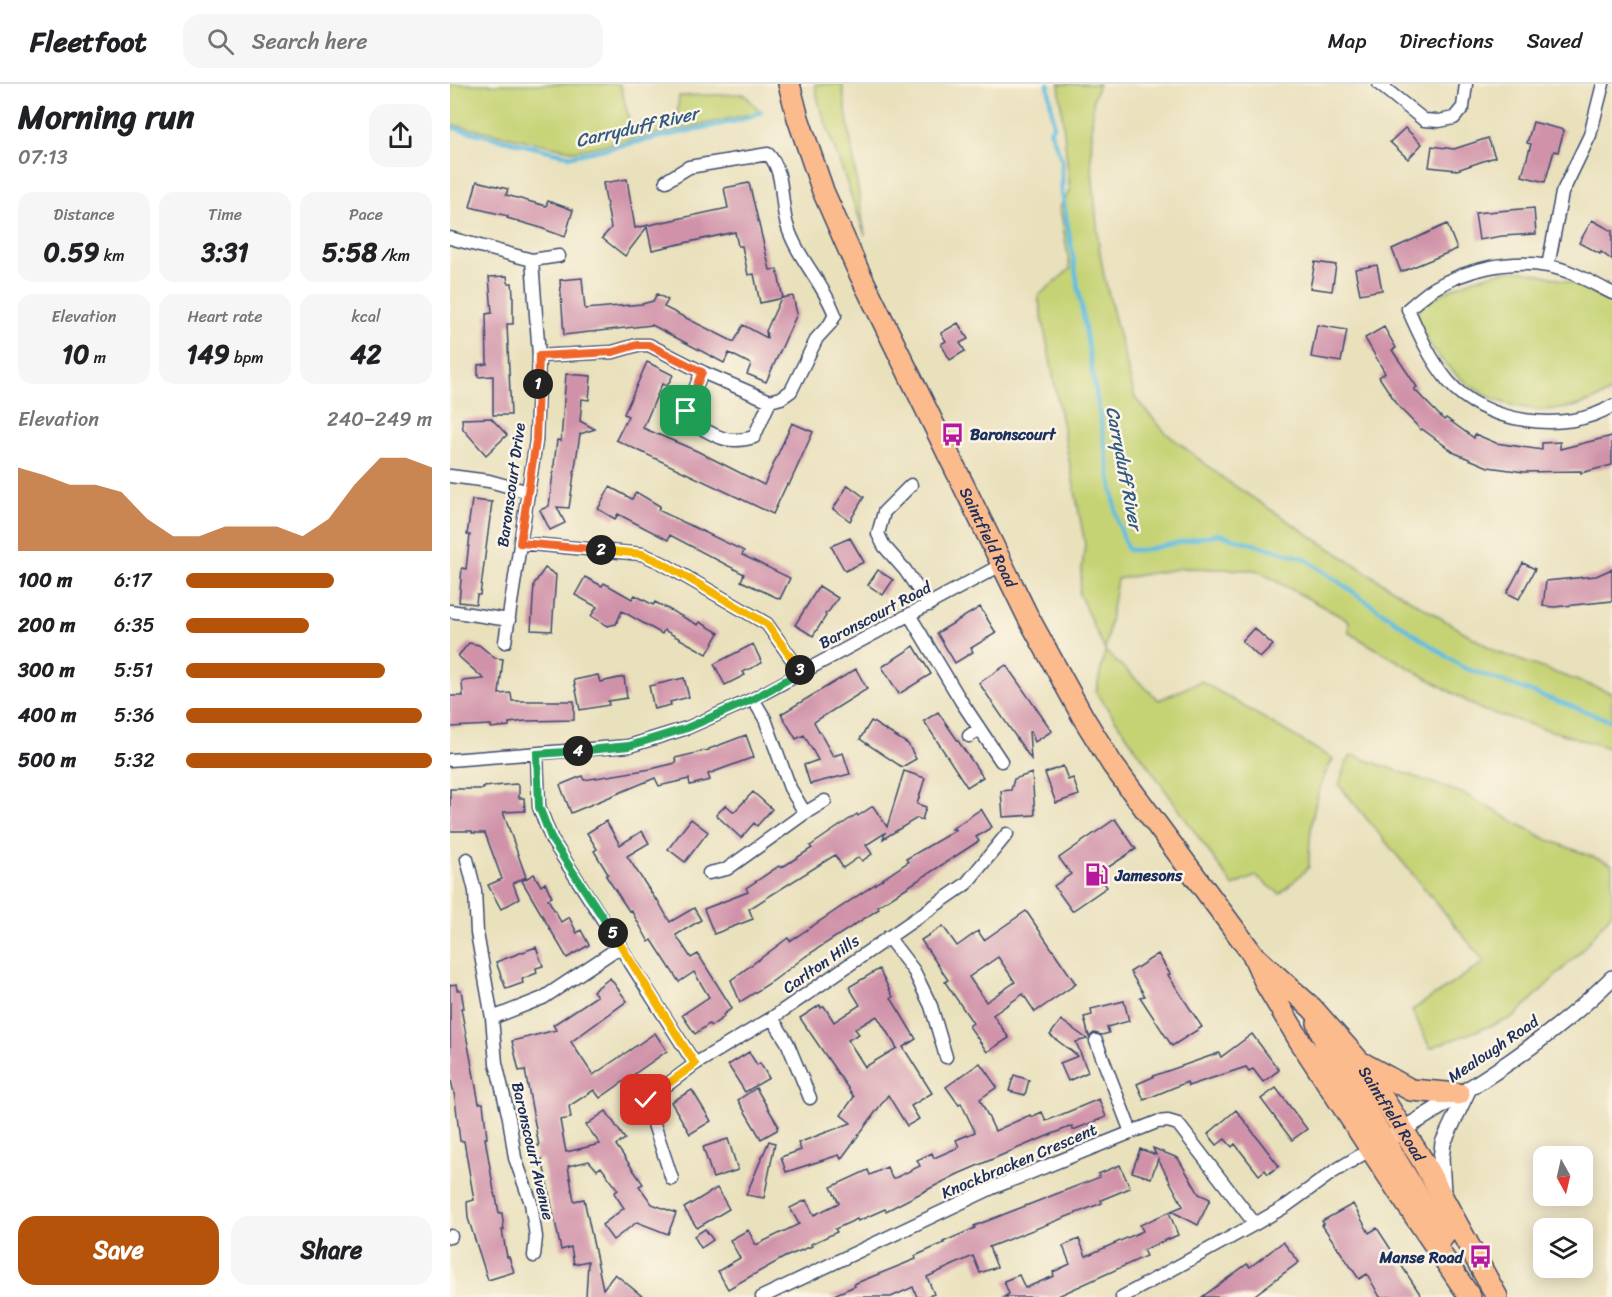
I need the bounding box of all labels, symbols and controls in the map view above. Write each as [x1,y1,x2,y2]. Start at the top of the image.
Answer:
search box [183,14,603,68]
text: Fleetfoot [30,17,147,66]
text: Search here [252,22,368,61]
text: Map [1328,22,1366,60]
text: Directions [1399,22,1494,60]
text: Saved [1527,22,1582,60]
icon: search [204,25,237,58]
text: Morning run [18,88,194,146]
water label: Carryduff River [573,97,705,157]
button: share [369,104,432,167]
text: 07:13 [18,140,68,175]
text: Distance [54,200,114,229]
text: Time [208,200,242,229]
text: Pace [349,200,383,229]
text: 0.59 [43,229,100,275]
text: 3:31 [201,229,249,275]
text: 5:58 [322,229,377,275]
text: km [100,241,125,270]
text: /km [377,241,410,270]
text: Elevation [52,302,116,331]
text: Heart rate [187,302,263,331]
text: kcal [351,302,381,331]
text: 10 [62,331,90,377]
text: 149 [186,331,230,377]
text: 42 [350,331,382,377]
text: m [90,343,106,372]
text: bpm [230,343,264,372]
pin: 1 [523,369,553,399]
text: 1 [535,369,541,398]
pin [660,385,711,436]
icon: arrive [669,394,702,427]
text: Elevation [18,402,99,437]
text: 240–249 m [327,402,432,437]
water label: Carryduff River [1096,404,1152,536]
place label: Baronscourt [970,420,1057,449]
street label: Baronscourt Drive [488,421,534,549]
bus stop icon: Baronscourt [939,421,965,447]
street label: Saintfield Road [952,482,1027,594]
pin: 2 [586,535,616,565]
text: 2 [596,535,606,564]
text: 100 m [18,563,72,598]
text: 6:17 [114,563,151,598]
street label: Baronscourt Road [813,572,938,657]
text: 200 m [18,608,75,643]
text: 6:35 [114,608,155,643]
text: 300 m [18,653,75,688]
text: 5:51 [114,653,153,688]
pin: 3 [785,655,815,685]
text: 3 [796,655,804,684]
text: 400 m [18,698,76,733]
text: 5:36 [114,698,155,733]
pin: 4 [563,736,593,766]
text: 4 [573,736,583,765]
text: 500 m [18,743,76,778]
text: 5:32 [114,743,155,778]
place label: Jamesons [1114,861,1183,890]
fuel station icon: Jamesons [1084,862,1110,888]
pin: 5 [598,918,628,948]
text: 5 [608,918,618,947]
street label: Carlton Hills [776,926,866,1001]
street label: Mealough Road [1441,1007,1546,1090]
street label: Saintfield Road [1351,1059,1435,1168]
pin [620,1074,671,1125]
street label: Baronscourt Avenue [503,1079,563,1223]
icon: check [629,1083,662,1116]
street label: Knockbracken Crescent [936,1115,1102,1207]
north arrow [1533,1146,1593,1206]
map controls [1533,1146,1593,1278]
button: Save [18,1216,219,1285]
button: Share [231,1216,432,1285]
button: layers [1533,1218,1593,1278]
place label: Manse Road [1378,1243,1465,1272]
bus stop icon: Manse Road [1468,1244,1494,1270]

